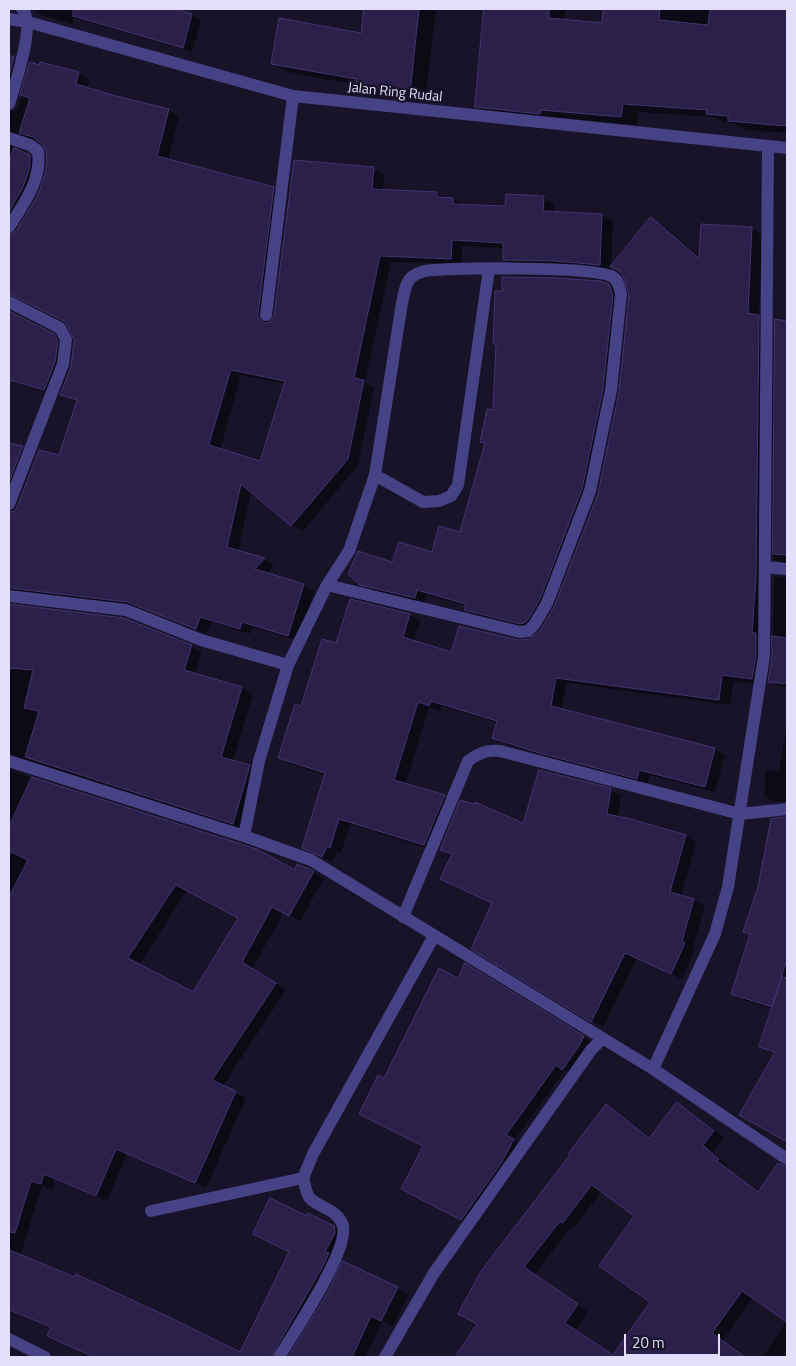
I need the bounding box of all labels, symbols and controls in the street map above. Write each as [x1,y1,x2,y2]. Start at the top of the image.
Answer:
street label: Jalan Ring Rudal [347,80,443,106]
scale bar [626,1324,722,1356]
text: 20 m [632,1331,665,1354]

